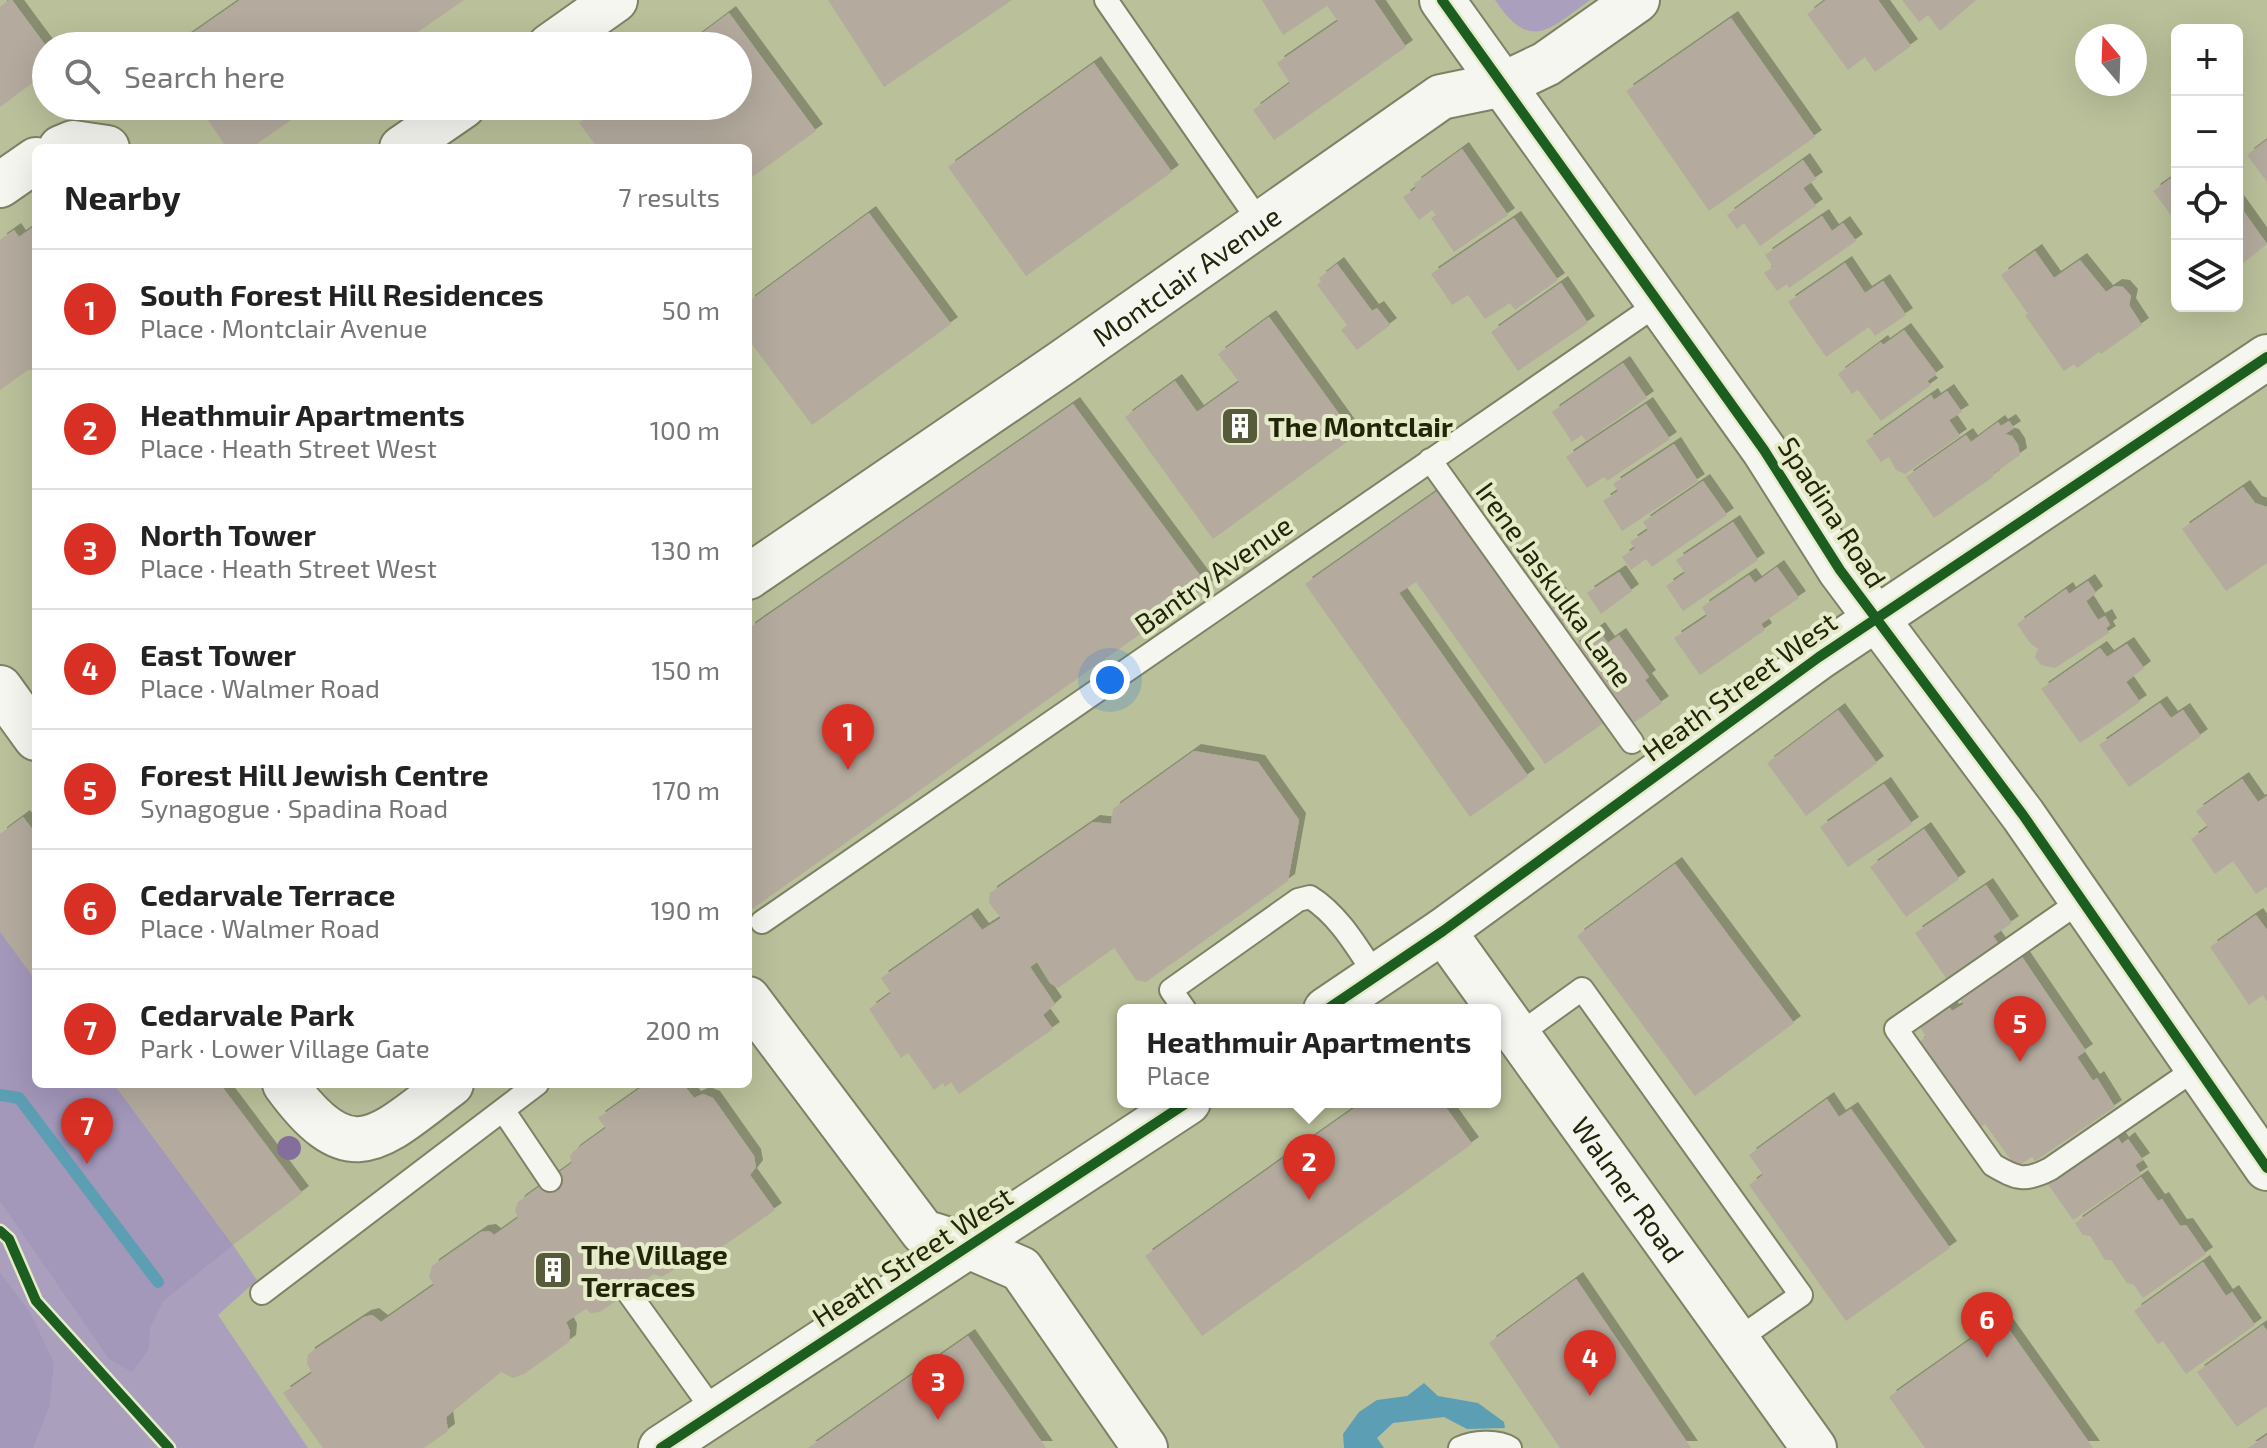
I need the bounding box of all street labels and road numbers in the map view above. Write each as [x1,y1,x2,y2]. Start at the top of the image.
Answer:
street label: Montclair Avenue [1086,198,1287,353]
street label: Spadina Road [1772,430,1894,594]
street label: Irene Jaskulka Lane [1469,475,1641,693]
street label: Bantry Avenue [1128,507,1298,641]
street label: Heath Street West [1635,604,1843,768]
street label: Walmer Road [1565,1110,1692,1269]
street label: Heath Street West [805,1179,1019,1333]

